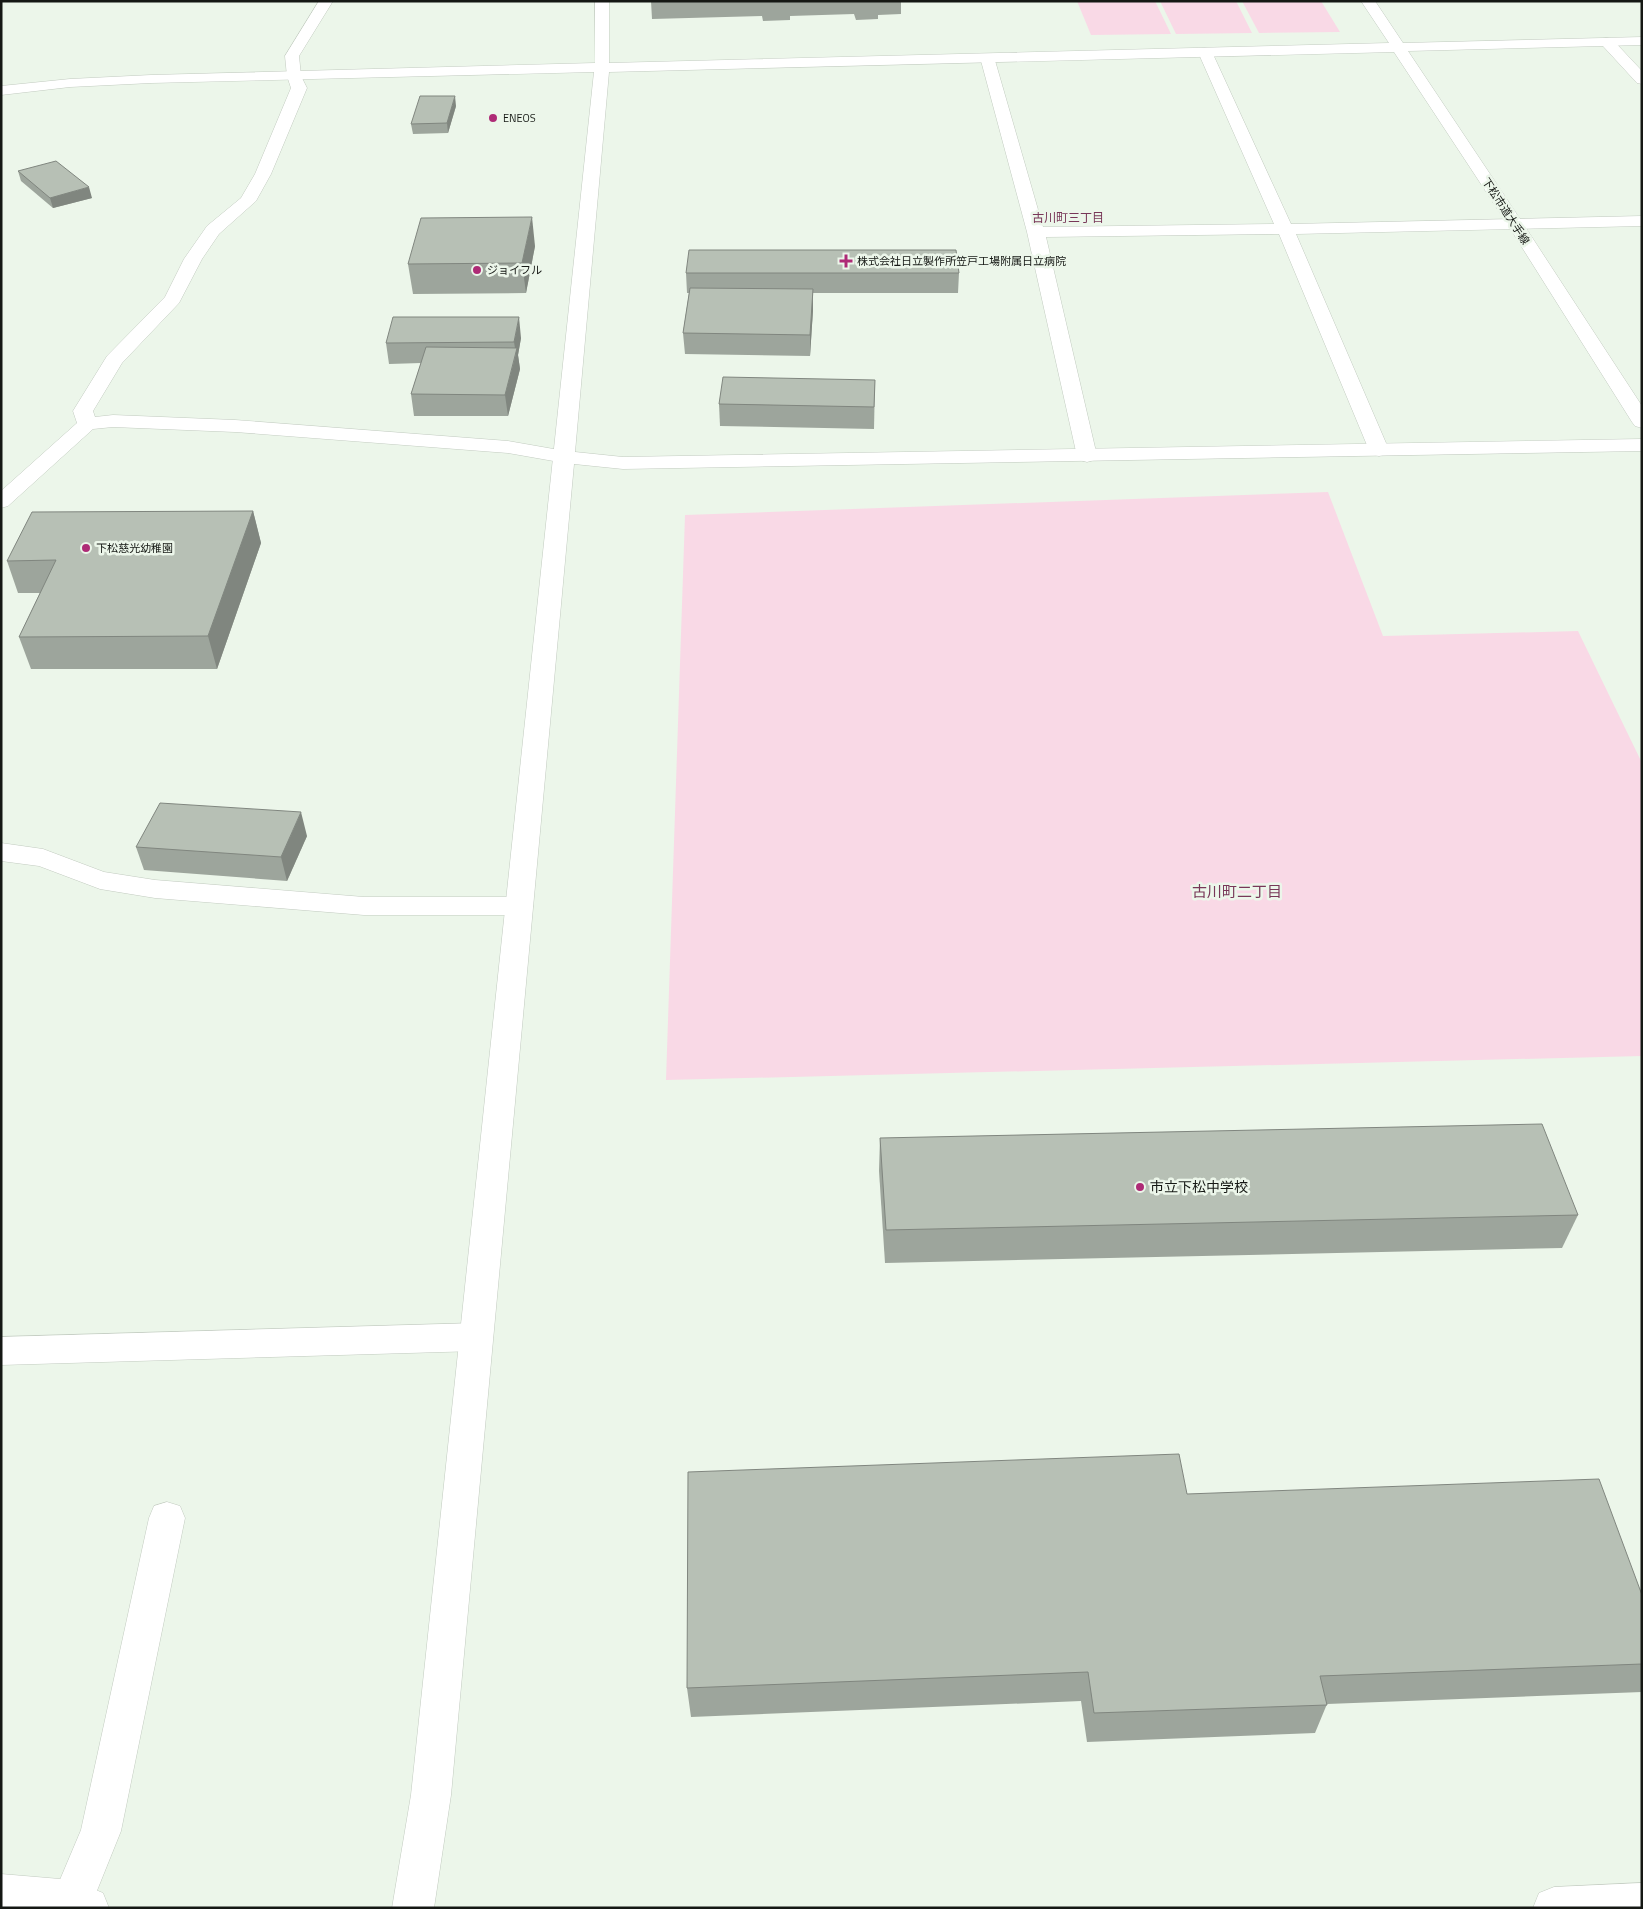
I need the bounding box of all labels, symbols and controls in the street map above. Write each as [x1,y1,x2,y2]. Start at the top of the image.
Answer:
place label: ENEOS [503,110,536,126]
marker: ENEOS [487,112,499,124]
street label: 下松市道大手線 [1478,174,1534,248]
district label: 古川町三丁目 [1032,208,1104,227]
place label: 株式会社日立製作所笠戸工場附属日立病院 [857,253,1066,269]
marker: 株式会社日立製作所笠戸工場附属日立病院 [839,254,853,268]
place label: ジョイフル [487,262,542,278]
marker: ジョイフル [471,264,483,276]
place label: 下松慈光幼稚園 [96,540,173,556]
marker: 下松慈光幼稚園 [80,542,92,554]
district label: 古川町二丁目 [1192,880,1282,903]
place label: 市立下松中学校 [1150,1176,1248,1197]
marker: 市立下松中学校 [1134,1181,1146,1193]

